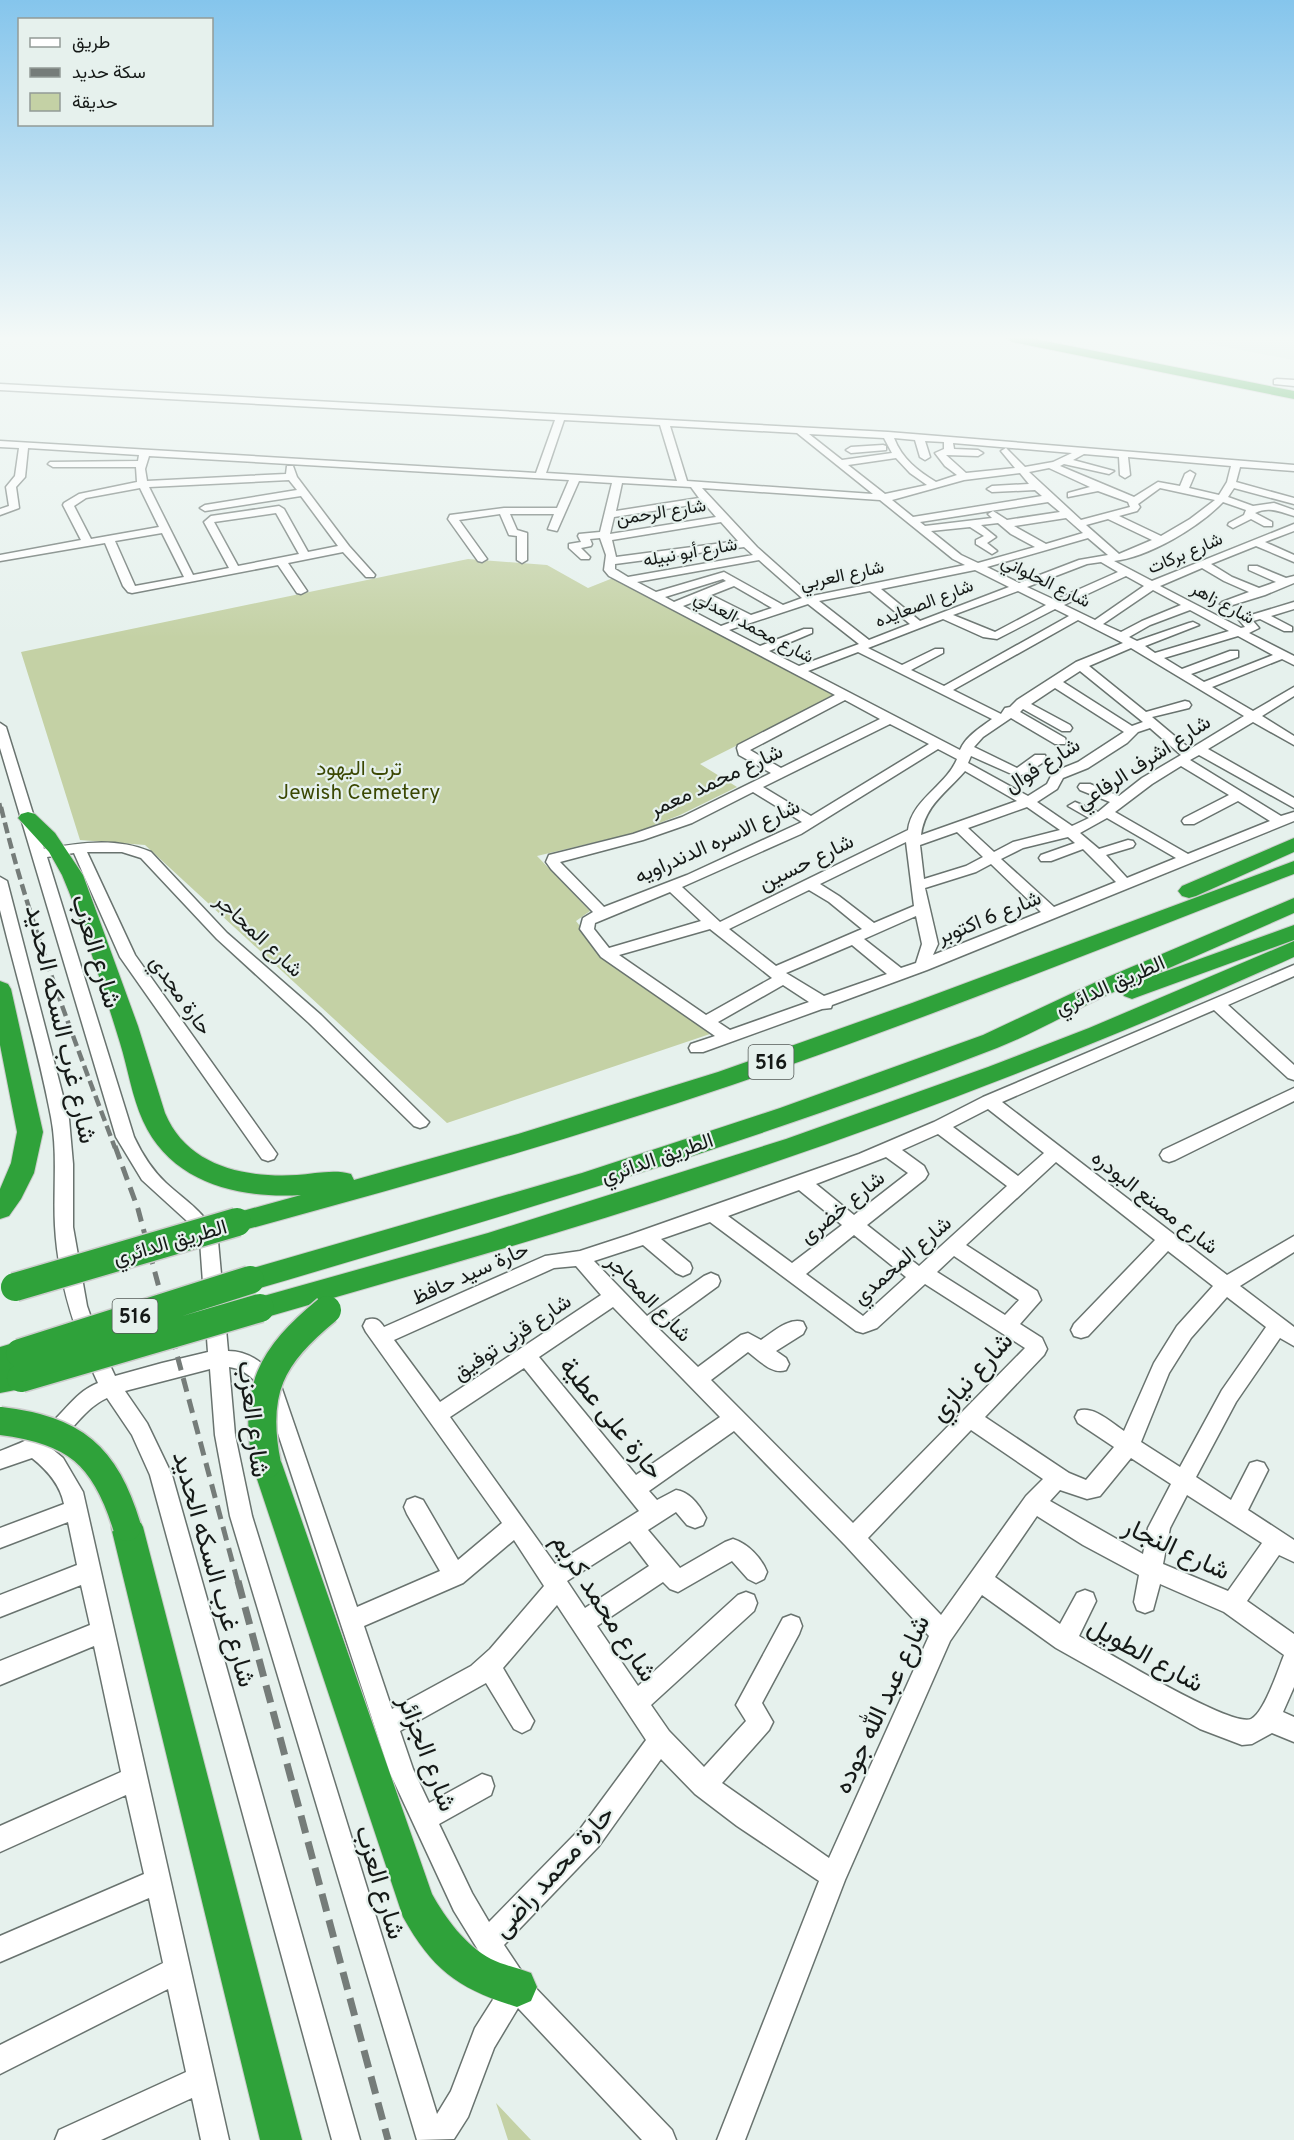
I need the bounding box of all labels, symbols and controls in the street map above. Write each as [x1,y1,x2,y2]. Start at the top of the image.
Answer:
legend [18,18,213,126]
text: طريق [72,32,110,55]
text: سكة حديد [72,62,146,85]
text: حديقة [72,92,118,115]
street label: شارع الرحمن [615,495,708,532]
street label: شارع بركات [1145,528,1227,580]
street label: شارع أبو نبيله [641,534,739,573]
street label: شارع الحلواني [996,551,1094,616]
street label: شارع العربي [798,556,887,599]
street label: شارع الصعايده [872,575,977,634]
street label: شارع زاهر [1186,578,1258,631]
street label: شارع محمد العدلي [688,587,817,671]
street label: شارع اشرف الرفاعي [1071,710,1218,819]
street label: شارع فوال [1000,732,1086,800]
street label: شارع محمد معمر [645,739,788,824]
park label: ترب اليهود Jewish Cemetery [278,756,440,807]
street label: شارع الاسره الدندراويه [631,794,805,891]
street label: شارع حسين [755,829,859,898]
street label: شارع 6 اكتوبر [933,885,1046,952]
street label: شارع المحاجر [207,887,308,984]
street label: شارع العزب [62,891,128,1013]
street label: شارع غرب السكه الحديد [16,902,103,1147]
street label: الطريق الدائري [1052,950,1170,1024]
street label: حارة مجدي [141,951,217,1042]
road number: 516 [748,1045,794,1079]
street label: الطريق الدائري [598,1128,718,1193]
street label: شارع مصنع البودره [1085,1145,1223,1261]
street label: شارع خضرى [795,1166,891,1251]
street label: شارع المحمدي [848,1211,959,1313]
street label: الطريق الدائري [110,1214,231,1274]
street label: حارة سيد حافظ [408,1237,533,1312]
street label: شارع المحاجر [599,1249,697,1349]
street label: شارع قرنى توفيق [448,1289,577,1388]
road number: 516 [112,1299,158,1333]
street label: شارع نيازي [924,1326,1023,1431]
street label: حارة على عطية [551,1352,669,1488]
street label: شارع العزب [228,1359,275,1480]
street label: شارع غرب السكه الحديد [163,1448,262,1692]
street label: شارع النجار [1116,1511,1235,1589]
street label: شارع محمد كريم [542,1528,663,1689]
street label: شارع عبد الله جوده [827,1610,939,1800]
street label: شارع الطويل [1081,1611,1209,1702]
street label: شارع الجزائر [388,1690,463,1817]
street label: حارة محمد راضى [487,1799,623,1946]
street label: شارع العزب [346,1822,412,1944]

